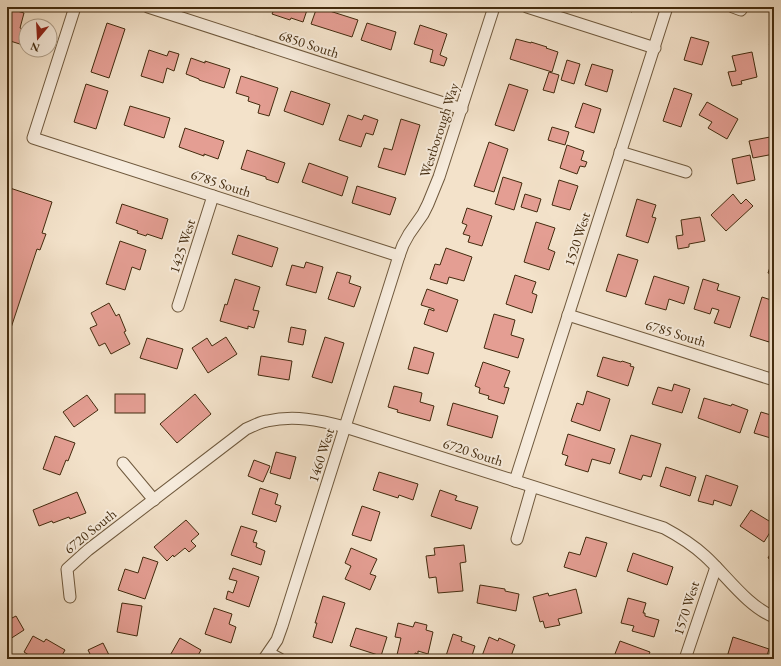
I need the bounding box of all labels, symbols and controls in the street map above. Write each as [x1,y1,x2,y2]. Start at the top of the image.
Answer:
north arrow [18,18,58,58]
street label: 6850 South [277,26,341,62]
text: N [28,39,41,56]
street label: Westborough Way [415,80,463,179]
street label: 6785 South [189,165,253,201]
street label: 1520 West [560,209,594,268]
street label: 1425 West [165,216,199,275]
street label: 6785 South [644,315,708,351]
street label: 1460 West [304,425,338,484]
street label: 6720 South [441,434,505,470]
street label: 6720 South [60,504,120,558]
street label: 1570 West [669,578,703,637]

